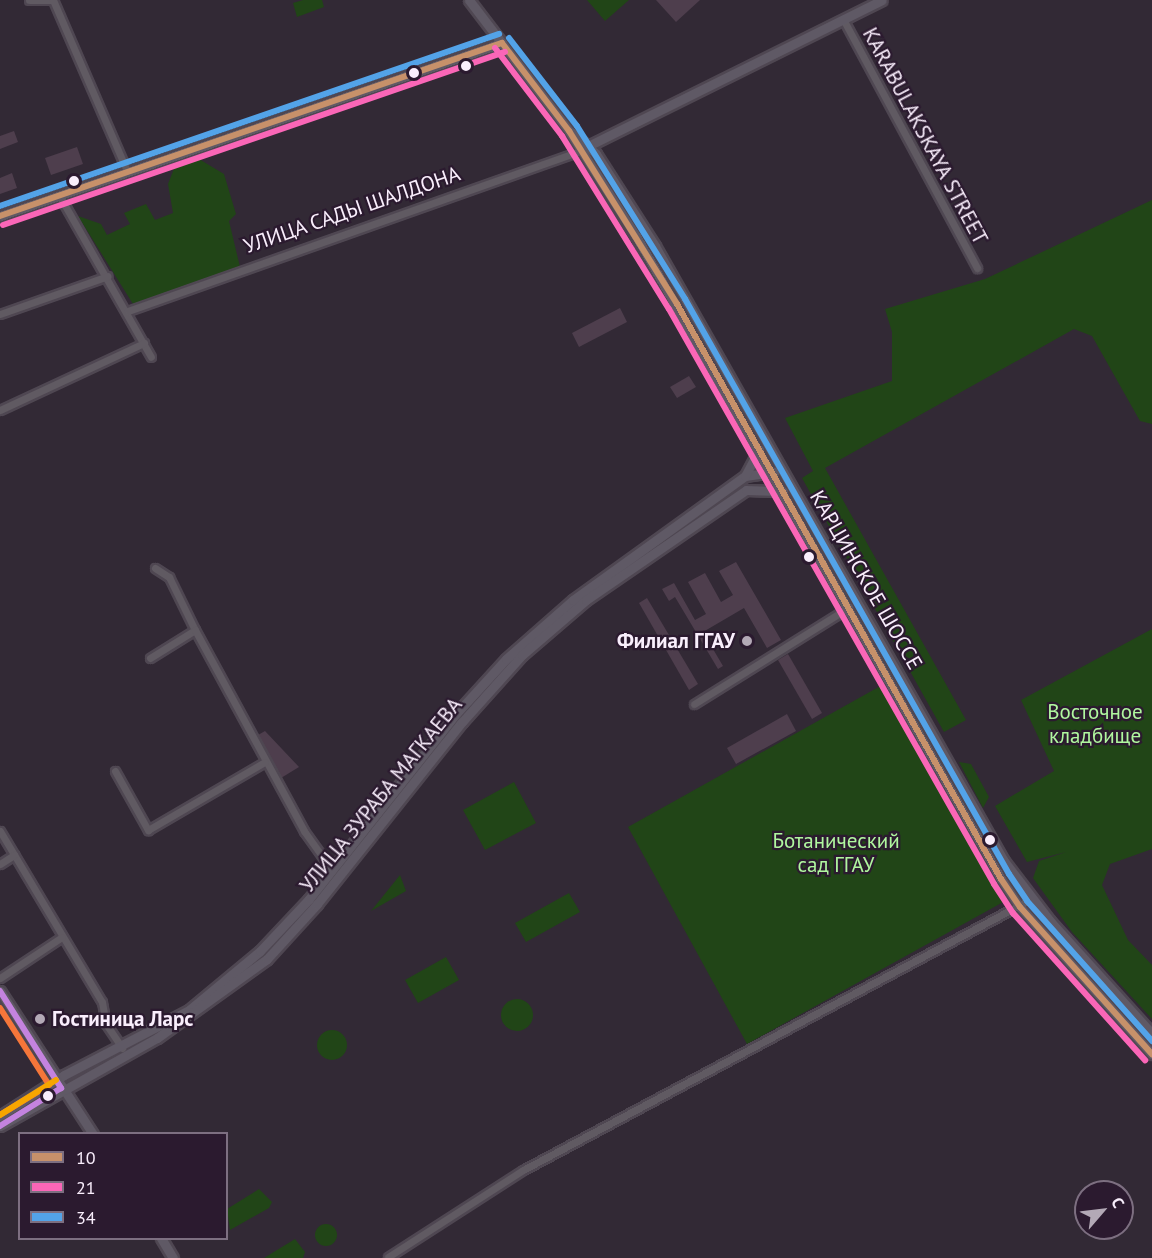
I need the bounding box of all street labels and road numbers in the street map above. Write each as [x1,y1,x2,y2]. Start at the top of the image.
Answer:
street label: KARABULAKSKAYA STREET [857,23,993,249]
street label: УЛИЦА САДЫ ШАЛДОНА [240,161,464,259]
street label: КАРЦИНСКОЕ ШОССЕ [804,486,928,674]
street label: УЛИЦА ЗУРАБА МАГКАЕВА [294,692,468,898]

